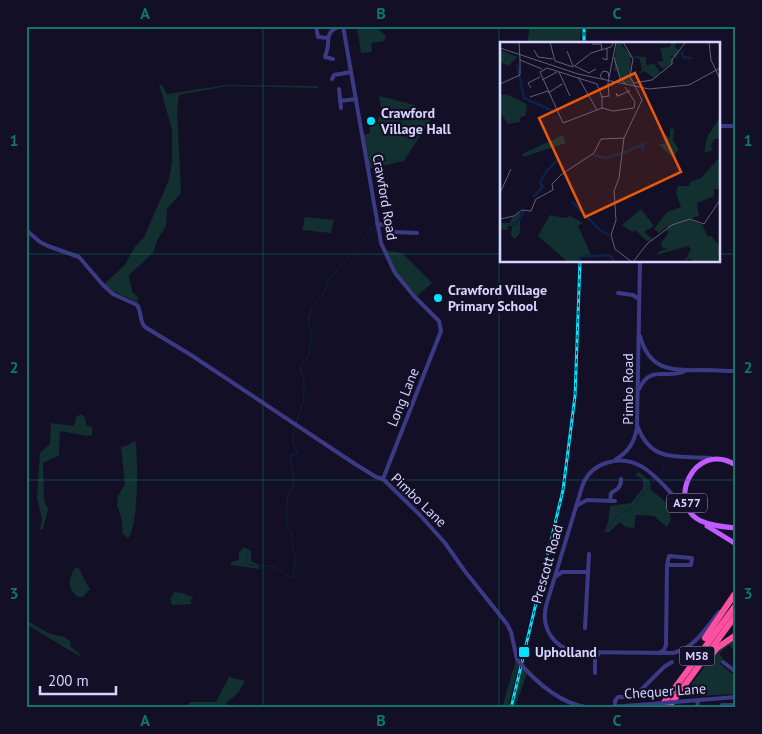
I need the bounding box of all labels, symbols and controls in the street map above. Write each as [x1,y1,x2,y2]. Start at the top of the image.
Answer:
text: A [140,3,150,23]
text: B [376,3,386,23]
text: C [613,3,622,23]
inset map [500,42,720,262]
place label: Crawford Village Hall [380,104,452,138]
marker: Crawford Village Hall [365,115,377,127]
text: 1 [9,130,19,150]
text: 1 [743,130,753,150]
street label: Crawford Road [369,152,401,242]
place label: Crawford Village Primary School [448,281,547,315]
marker: Crawford Village Primary School [432,292,444,304]
street label: Pimbo Road [619,353,637,425]
text: 2 [9,357,19,377]
text: 2 [743,357,753,377]
street label: Long Lane [383,365,423,429]
street label: Pimbo Lane [387,469,451,531]
road number: A577 [667,493,707,512]
street label: Prescott Road [527,522,567,606]
text: 3 [9,583,19,603]
text: 3 [743,583,753,603]
place label: Upholland [535,643,597,661]
marker: Upholland [517,645,531,659]
road number: M58 [680,646,714,666]
scale bar [40,664,116,696]
text: 200 m [48,671,89,690]
street label: Chequer Lane [623,679,707,703]
text: A [140,710,150,730]
text: B [376,710,386,730]
text: C [613,710,622,730]

